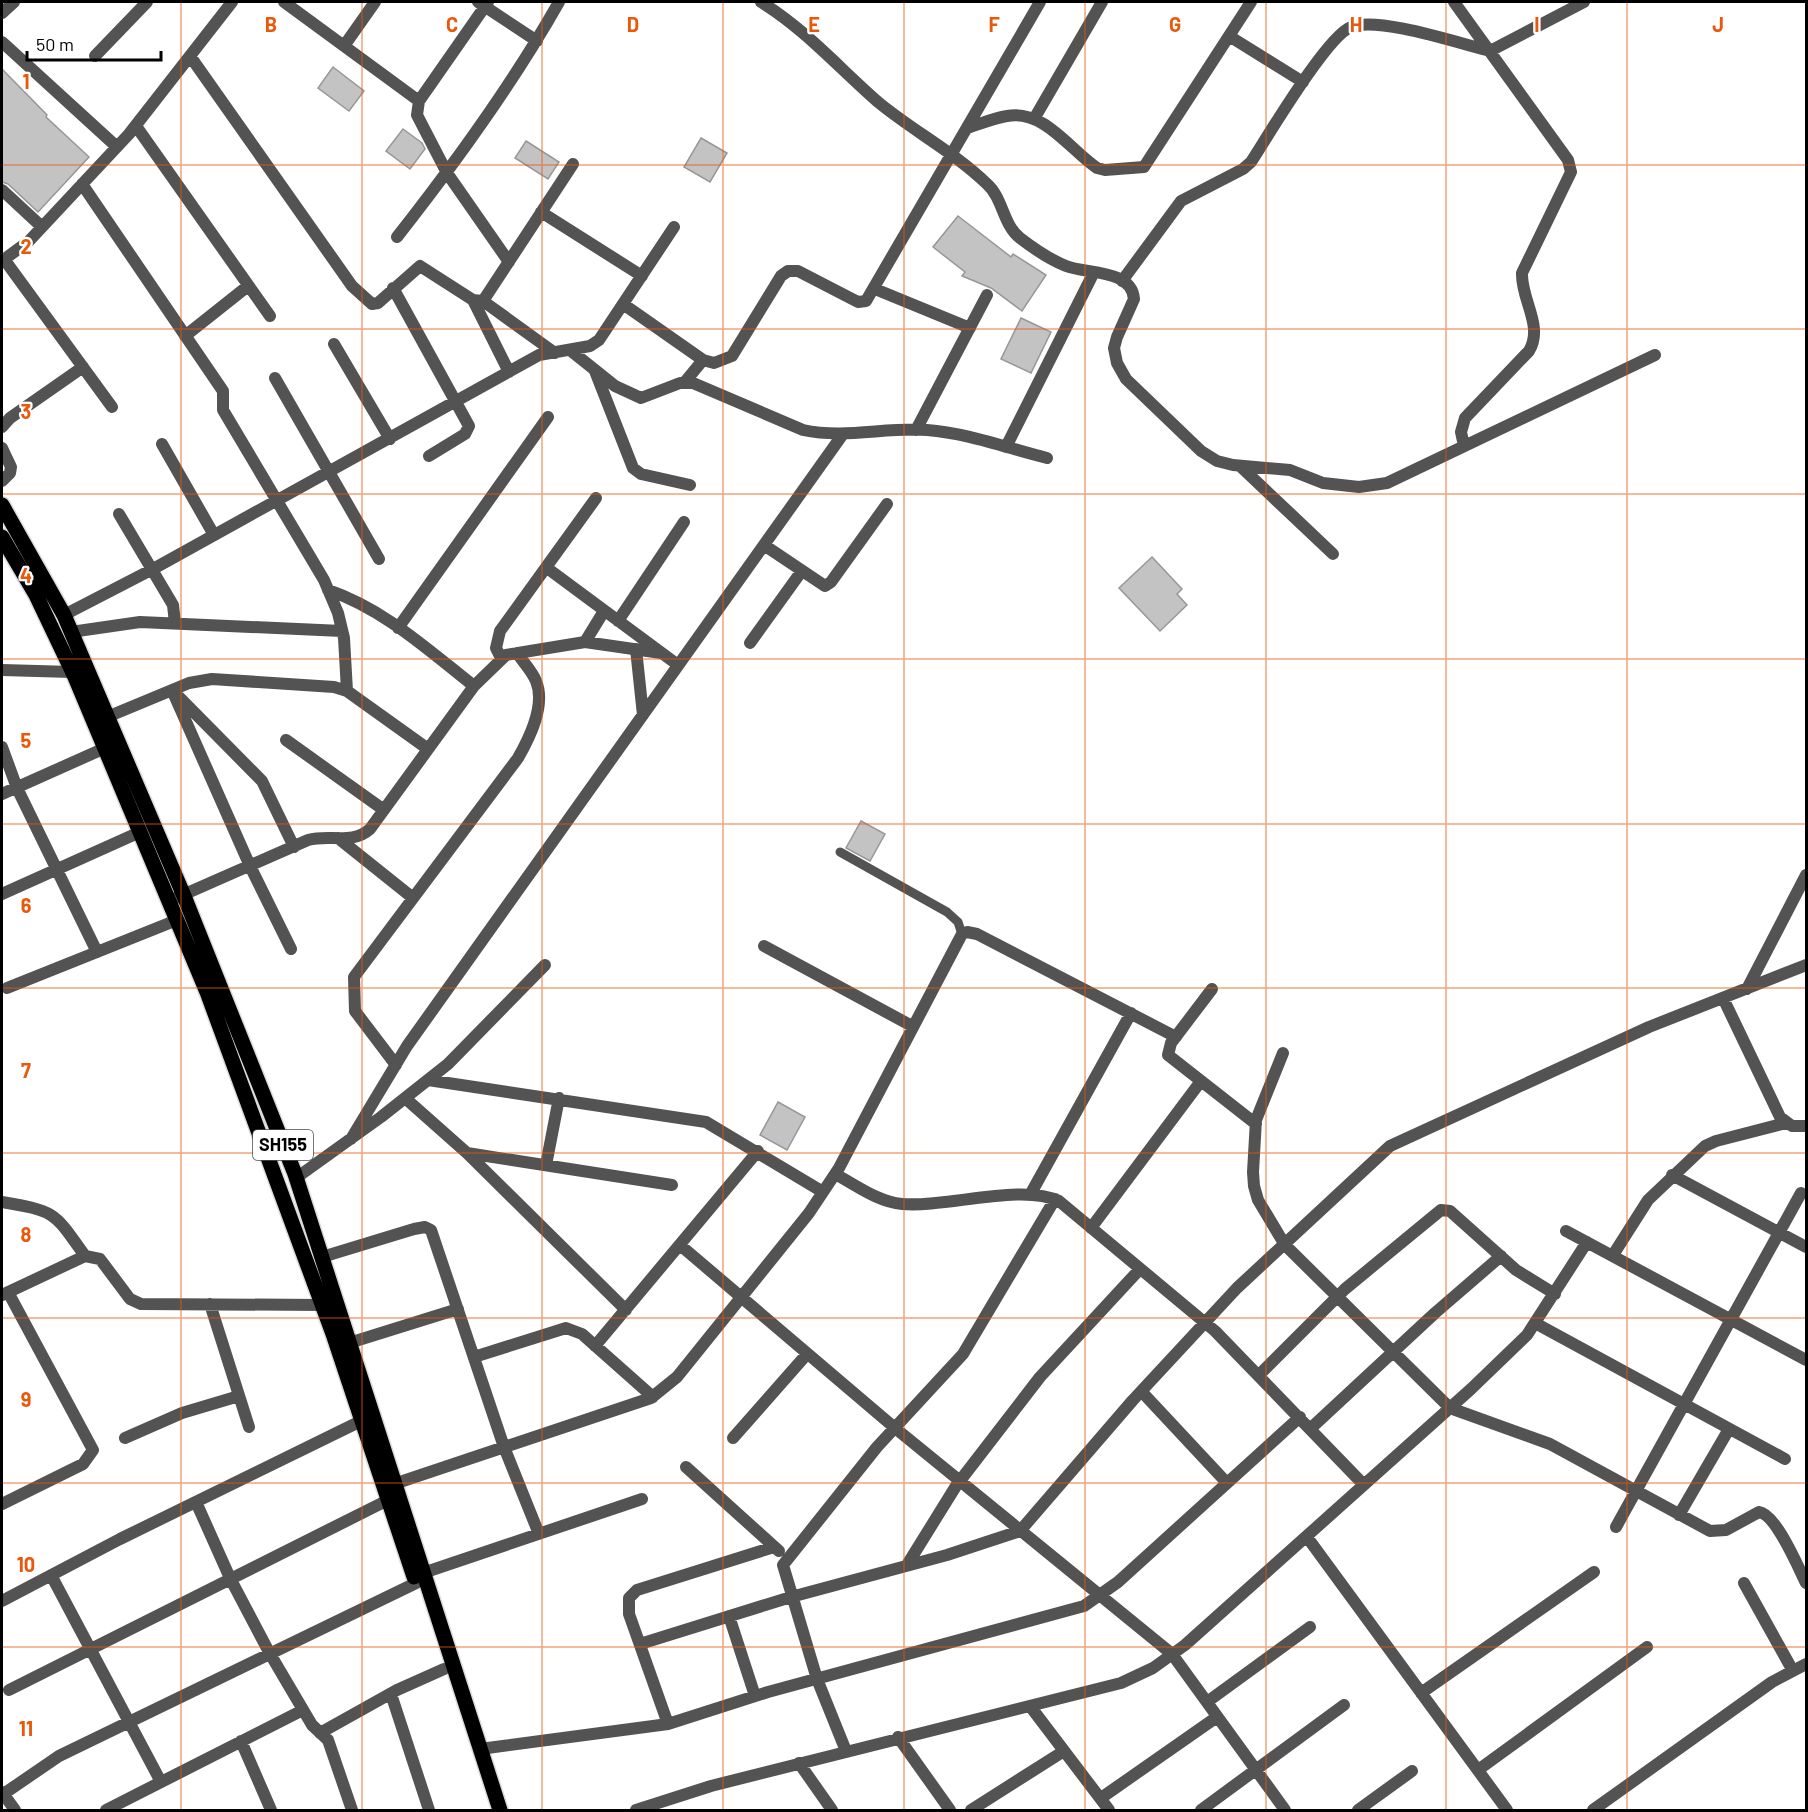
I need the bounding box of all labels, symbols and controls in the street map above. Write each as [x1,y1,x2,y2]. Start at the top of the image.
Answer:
text: B [265,12,277,36]
text: C [446,12,458,36]
text: D [627,12,639,36]
text: E [808,12,820,36]
text: F [988,12,1000,36]
text: G [1169,12,1181,36]
text: H [1350,12,1362,36]
text: I [1534,12,1540,36]
text: J [1712,12,1724,36]
scale bar [27,24,160,62]
text: 50 m [36,33,74,55]
text: 1 [22,69,30,93]
text: 2 [20,234,32,258]
text: 3 [21,399,31,423]
text: 4 [20,563,32,587]
text: 5 [21,728,32,752]
text: 6 [21,893,32,917]
text: 7 [21,1058,31,1082]
road number: SH155 [253,1130,313,1160]
text: 8 [21,1222,32,1246]
text: 9 [21,1387,31,1411]
text: 10 [17,1552,35,1576]
text: 11 [19,1716,33,1740]

